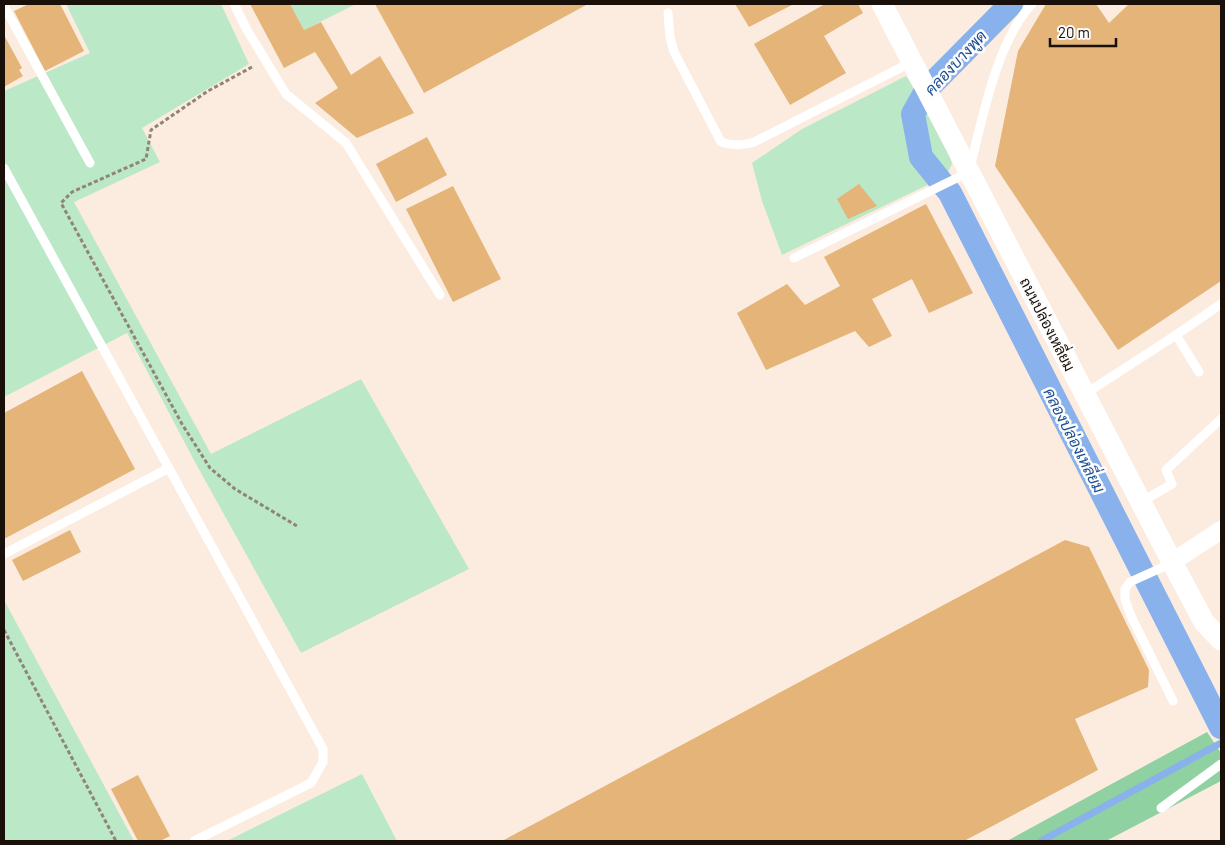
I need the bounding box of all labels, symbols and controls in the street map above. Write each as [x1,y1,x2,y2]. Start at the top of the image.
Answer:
scale bar [1050,15,1116,47]
text: 20 m [1058,23,1090,41]
water label: คลองบางพูด [920,26,992,100]
street label: ถนนปล่องเหลี่ยม [1017,272,1084,374]
water label: คลองปล่องเหลี่ยม [1040,382,1113,496]

